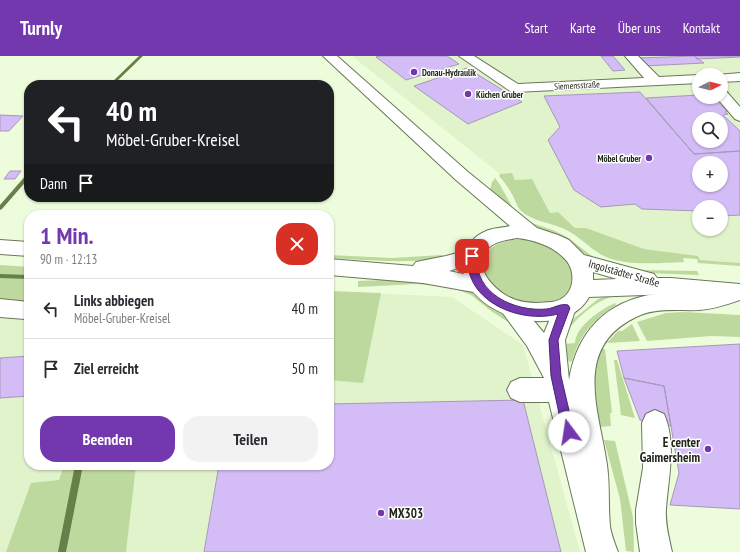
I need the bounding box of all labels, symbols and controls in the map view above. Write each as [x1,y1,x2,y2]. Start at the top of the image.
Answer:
text: Turnly [20,16,62,40]
text: Start [524,19,548,37]
text: Karte [570,19,596,37]
text: Über uns [618,19,661,37]
text: Kontakt [683,19,720,37]
marker: Donau-Hydraulik [409,67,419,77]
place label: Donau-Hydraulik [422,67,476,78]
north arrow [692,68,728,104]
map controls [692,68,728,236]
street label: Siemensstraße [554,78,600,92]
marker: Küchen Gruber [463,89,473,99]
place label: Küchen Gruber [476,89,524,100]
text: 40 m [106,92,157,129]
icon: left [40,96,92,148]
button: search [692,112,728,148]
text: Möbel-Gruber-Kreisel [106,128,239,151]
place label: Möbel Gruber [598,153,641,164]
marker: Möbel Gruber [644,153,654,163]
button: + [692,156,728,192]
icon: arrive [75,172,97,194]
text: Dann [40,174,67,193]
button: − [692,200,728,236]
text: 1 Min. [40,220,94,251]
button: close [276,223,318,265]
pin [455,239,489,273]
icon: arrive [461,245,483,267]
text: 90 m · 12:13 [40,251,97,268]
street label: Ingolstädter Straße [587,256,662,290]
text: Links abbiegen [74,291,154,310]
icon: left [40,298,62,320]
text: 40 m [292,299,318,318]
text: Möbel-Gruber-Kreisel [74,310,170,327]
icon: arrive [40,358,62,380]
text: Ziel erreicht [74,359,139,378]
text: 50 m [292,359,318,378]
position arrow [548,411,590,453]
button: Beenden [40,416,175,462]
button: Teilen [183,416,318,462]
place label: E center Gaimersheim [640,434,700,466]
marker: E center Gaimersheim [703,444,713,454]
place label: MX303 [389,505,423,522]
marker: MX303 [376,508,386,518]

